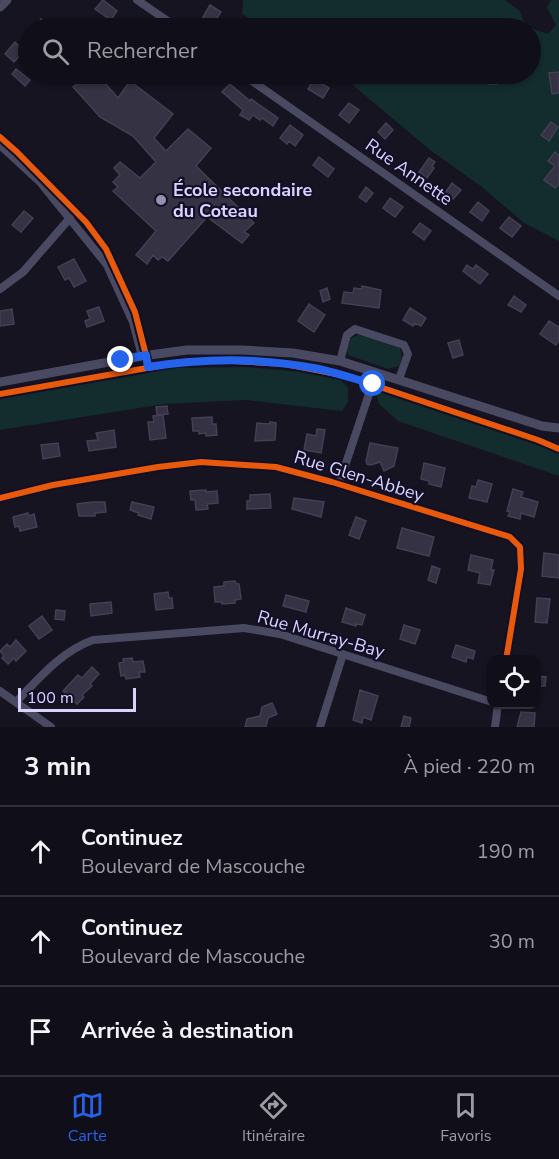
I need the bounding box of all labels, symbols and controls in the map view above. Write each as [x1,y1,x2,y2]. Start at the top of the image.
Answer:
search box [18,18,541,84]
icon: search [39,35,72,68]
text: Rechercher [87,36,198,66]
street label: Rue Annette [361,133,457,211]
place label: École secondaire du Coteau [173,178,313,223]
marker: École secondaire du Coteau [154,193,168,207]
route end [107,346,133,372]
route start [359,370,385,396]
street label: Rue Glen-Abbey [291,445,428,507]
street label: Rue Murray-Bay [254,604,388,664]
map controls [487,655,541,709]
button: locate [487,655,541,709]
scale bar [18,685,136,712]
text: 100 m [27,687,74,709]
text: 3 min [24,749,91,784]
text: À pied · 220 m [404,753,535,780]
text: Continuez [81,823,183,853]
icon: ahead [24,835,57,868]
text: 190 m [477,838,535,865]
text: Boulevard de Mascouche [81,853,305,880]
text: Continuez [81,913,183,943]
icon: ahead [24,925,57,958]
text: 30 m [489,928,535,955]
text: Boulevard de Mascouche [81,943,305,970]
icon: arrive [24,1015,57,1048]
text: Arrivée à destination [81,1016,294,1046]
tab: Carte [68,1089,107,1147]
tab: Itinéraire [242,1089,305,1147]
tab: Favoris [440,1089,491,1147]

